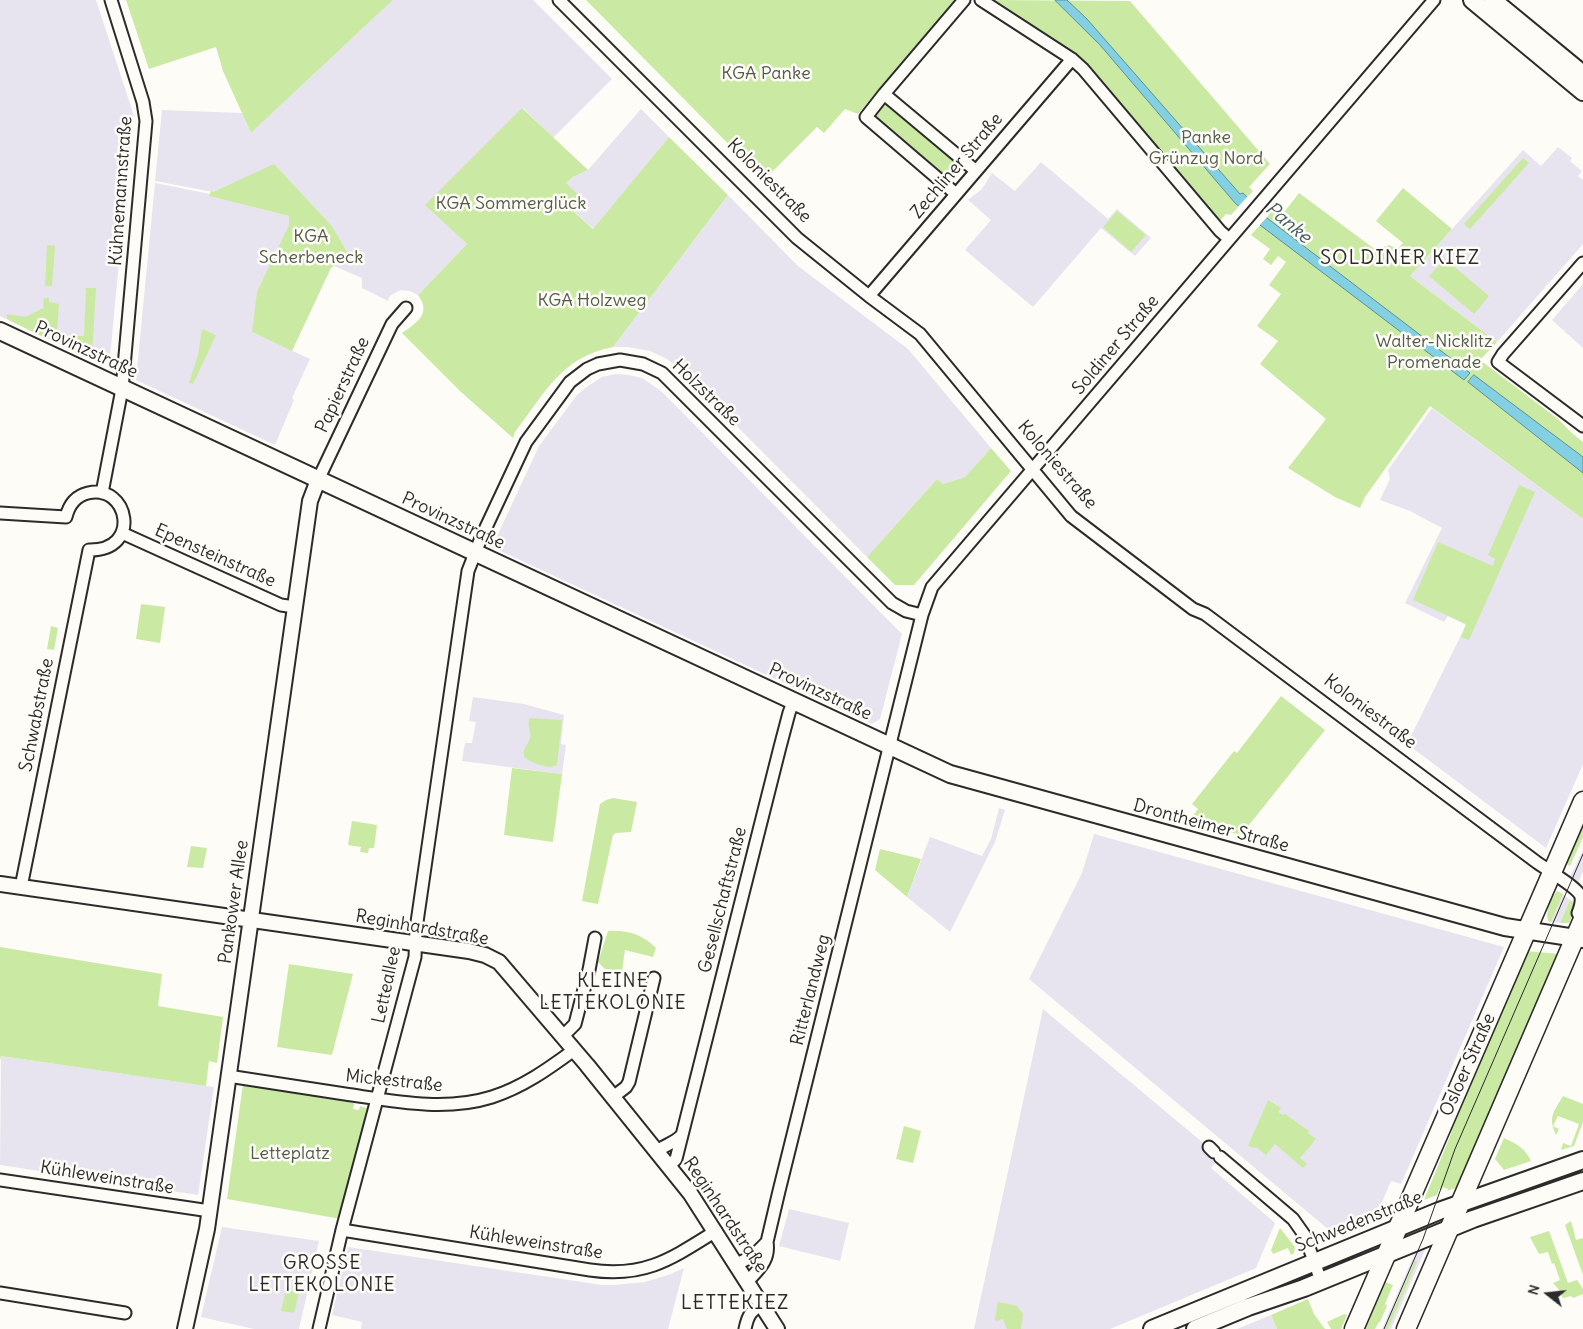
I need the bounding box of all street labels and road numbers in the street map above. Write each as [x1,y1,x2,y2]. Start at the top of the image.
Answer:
street label: Zechliner Straße [907,109,1007,223]
street label: Kühnemannstraße [105,115,137,267]
street label: Koloniestraße [722,134,816,228]
street label: Soldiner Straße [1068,291,1164,399]
street label: Provinzstraße [31,317,141,383]
street label: Papierstraße [311,334,375,436]
street label: Holzstraße [667,355,745,431]
street label: Koloniestraße [1013,416,1101,514]
street label: Provinzstraße [398,488,508,554]
street label: Epensteinstraße [151,520,279,592]
street label: Schwabstraße [15,657,59,773]
street label: Provinzstraße [765,659,875,725]
street label: Koloniestraße [1319,670,1421,754]
street label: Drontheimer Straße [1131,795,1291,857]
street label: Gesellschaftstraße [694,825,752,975]
street label: Pankower Allee [215,839,253,965]
street label: Reginhardstraße [354,906,490,950]
street label: Ritterlandweg [787,932,835,1048]
street label: Letteallee [368,944,406,1026]
street label: Osloer Straße [1436,1010,1500,1120]
street label: Mickestraße [344,1065,444,1097]
street label: Reginhardstraße [678,1153,772,1277]
street label: Kühleweinstraße [39,1157,175,1199]
street label: Schwedenstraße [1292,1187,1426,1257]
street label: Kühleweinstraße [468,1222,604,1264]

